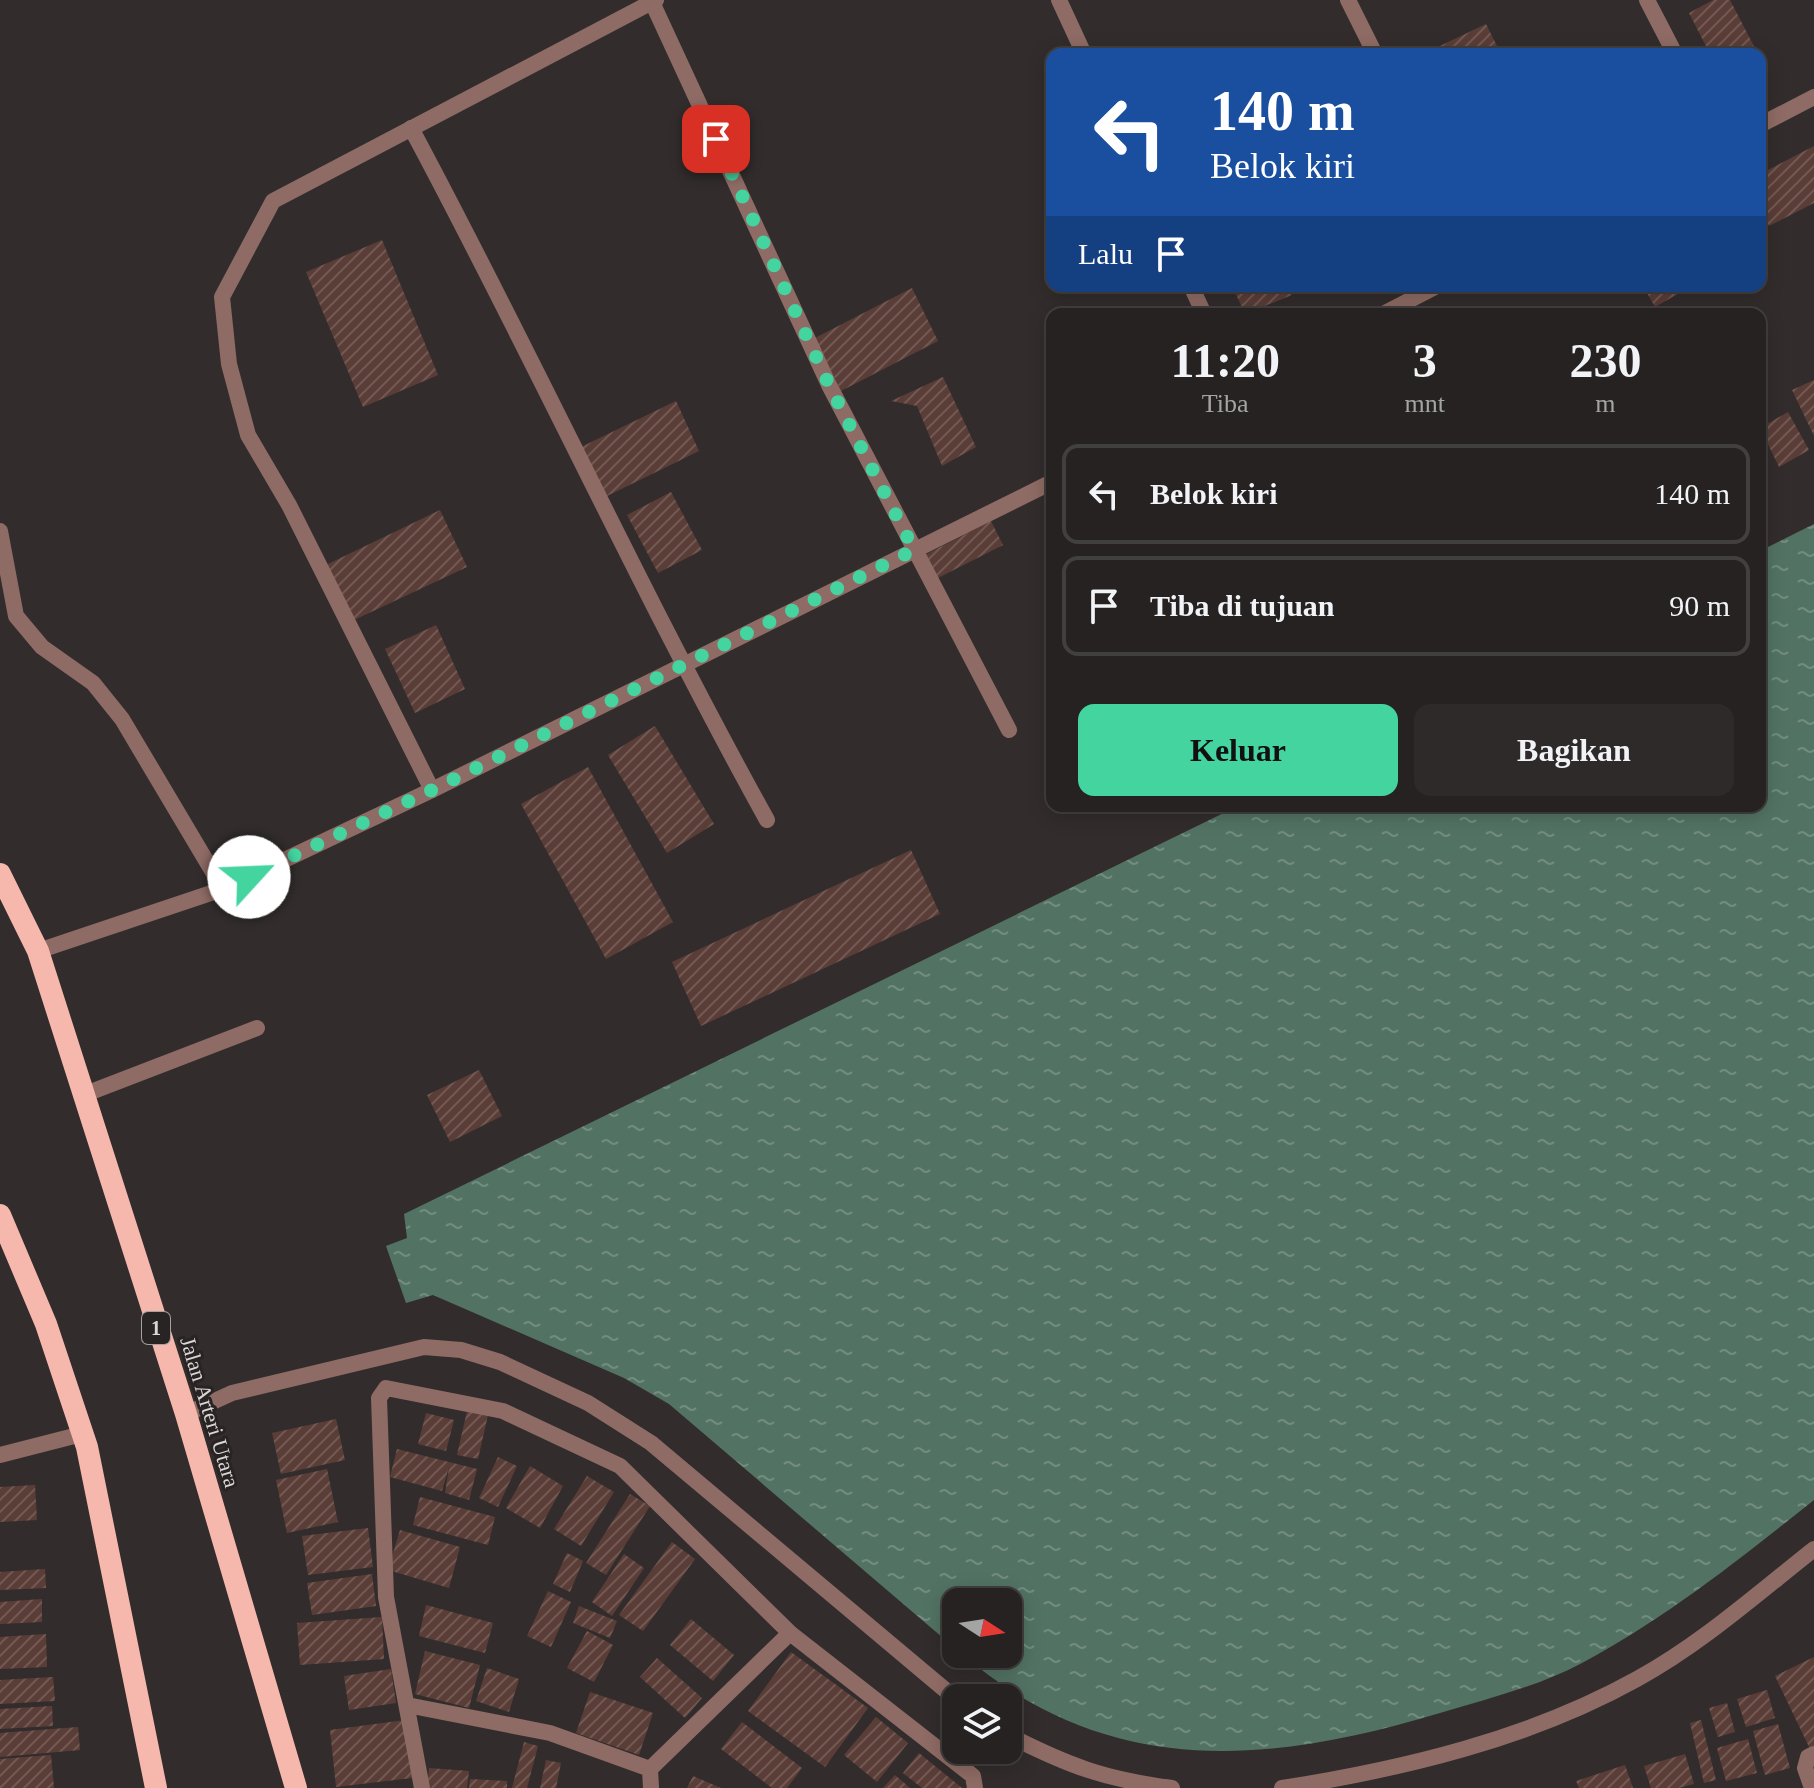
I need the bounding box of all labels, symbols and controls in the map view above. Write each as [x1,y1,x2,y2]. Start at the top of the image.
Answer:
icon: left [1078,80,1182,184]
text: 140 m [1210,80,1355,142]
pin [682,105,750,173]
icon: arrive [694,117,738,161]
text: Belok kiri [1210,146,1355,186]
icon: arrive [1149,232,1193,276]
text: Lalu [1078,237,1133,270]
text: 11:20 [1171,334,1280,387]
text: 3 [1413,334,1437,387]
text: 230 [1569,334,1641,387]
text: Tiba [1202,389,1249,418]
text: mnt [1404,389,1445,418]
text: m [1595,389,1616,418]
icon: left [1082,472,1126,516]
text: Belok kiri [1150,477,1278,510]
text: 140 m [1654,477,1730,510]
icon: arrive [1082,584,1126,628]
text: Tiba di tujuan [1150,589,1335,622]
text: 90 m [1669,589,1730,622]
button: Keluar [1078,704,1398,796]
button: Bagikan [1414,704,1734,796]
position arrow [207,835,291,919]
road number: 1 [142,1312,170,1344]
street label: Jalan Arteri Utara [175,1334,245,1491]
north arrow [942,1588,1022,1668]
map controls [942,1588,1022,1764]
button: layers [942,1684,1022,1764]

